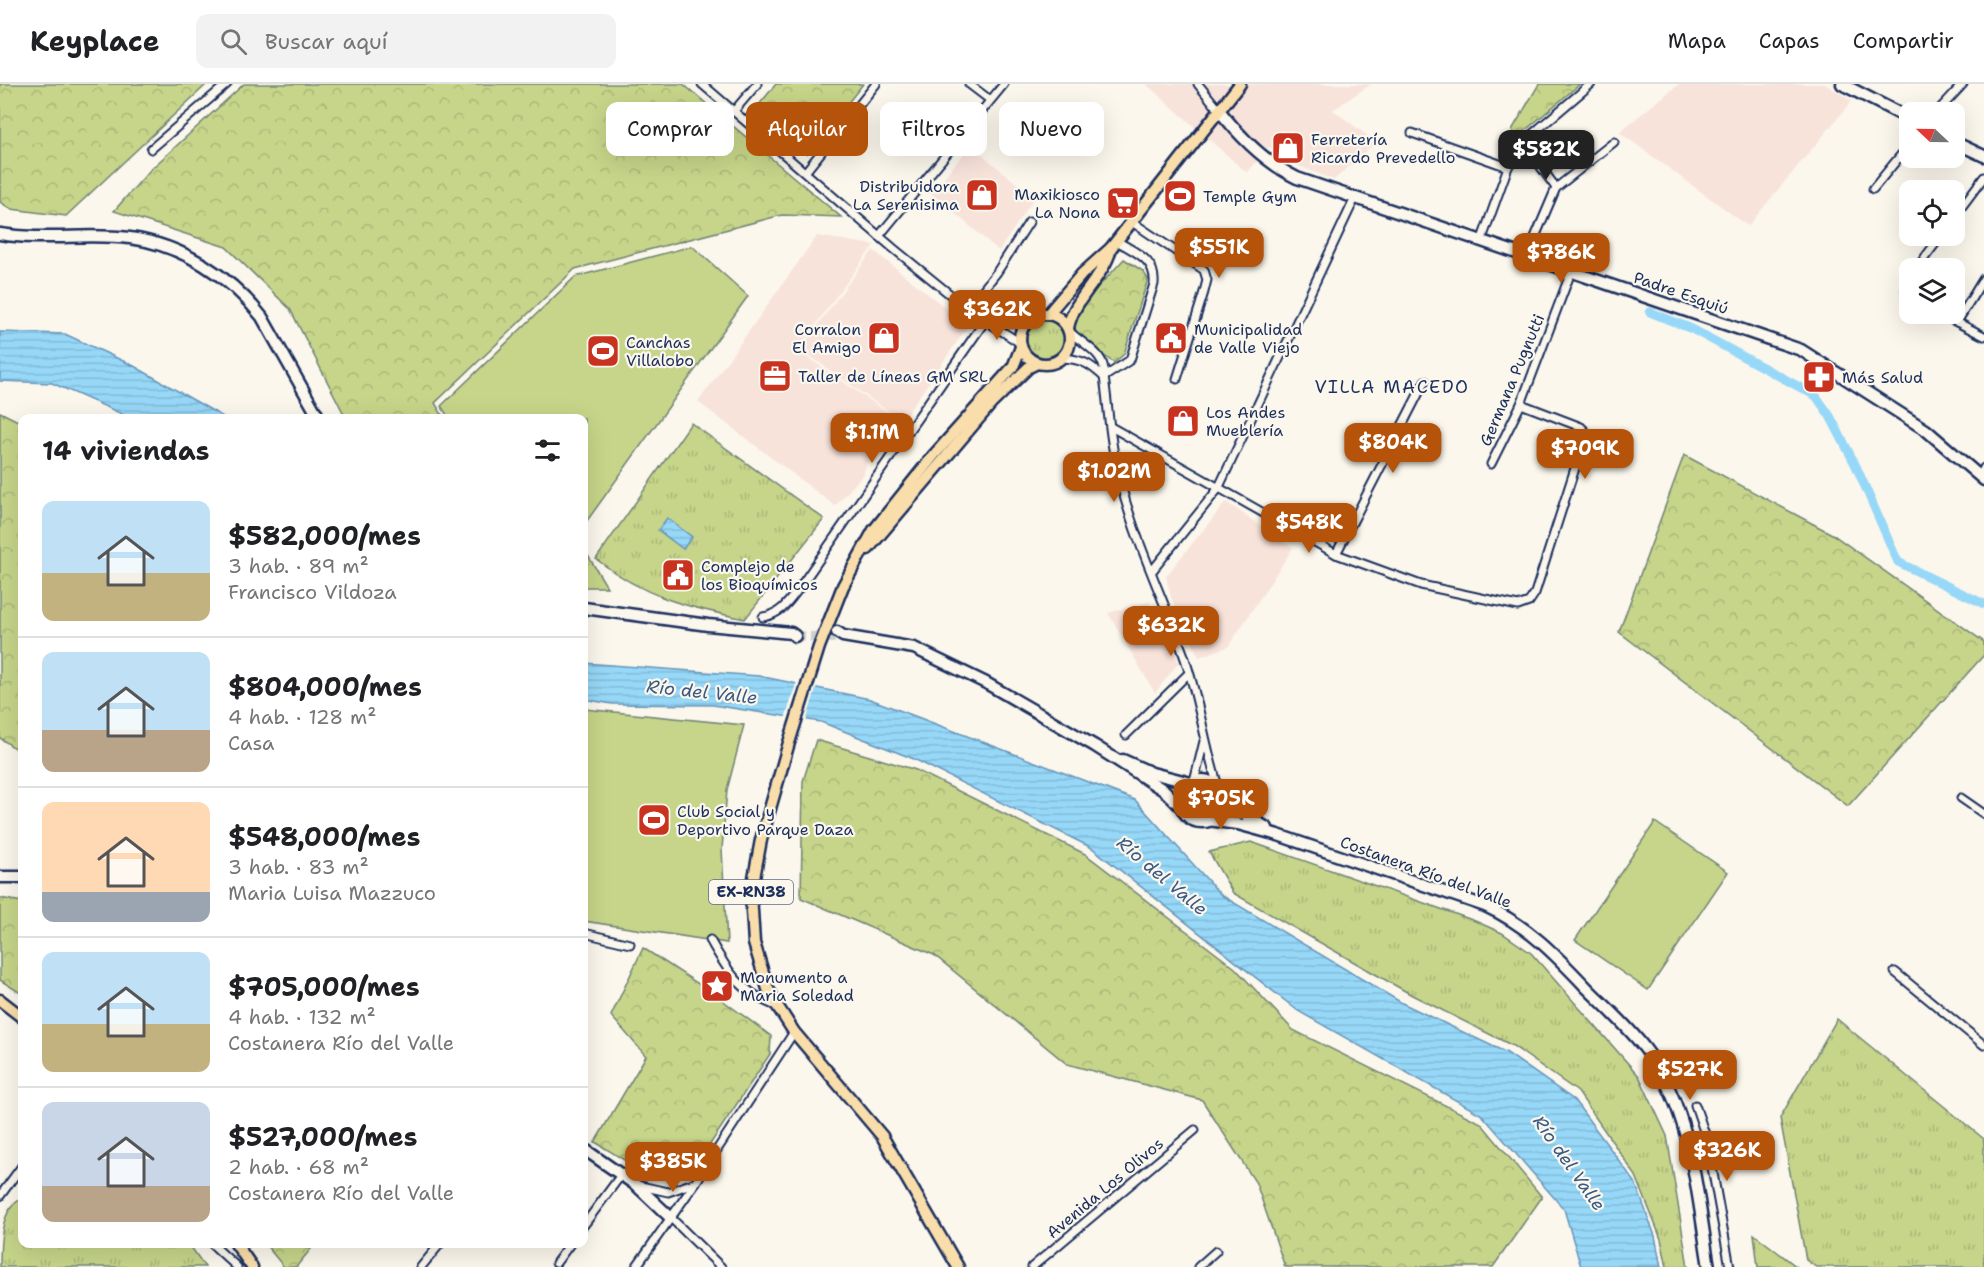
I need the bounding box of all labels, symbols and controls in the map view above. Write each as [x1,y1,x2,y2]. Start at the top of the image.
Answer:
search box [196,14,616,68]
text: Keyplace [30,22,160,60]
icon: search [217,25,250,58]
text: Buscar aquí [265,27,388,56]
text: Mapa [1668,27,1726,55]
text: Capas [1759,27,1820,55]
text: Compartir [1853,27,1954,55]
chip: Comprar [606,102,734,156]
chip: Alquilar [746,102,868,156]
chip: Filtros [880,102,987,156]
chip: Nuevo [999,102,1104,156]
north arrow [1899,102,1965,168]
map controls [1899,102,1965,324]
place label: Ferretería Ricardo Prevedello [1311,129,1455,168]
shop icon: Ferretería Ricardo Prevedello [1270,130,1306,166]
pin: $582K [1504,130,1588,181]
text: $582K [1512,136,1580,162]
place label: Distribuidora La Serenisima [853,176,959,215]
shop icon: Distribuidora La Serenisima [964,177,1000,213]
sports icon: Temple Gym [1162,178,1198,214]
button: locate [1899,180,1965,246]
place label: Maxikiosco La Nona [1014,184,1100,223]
supermarket icon: Maxikiosco La Nona [1105,185,1141,221]
place label: Temple Gym [1203,186,1297,207]
pin: $551K [1177,228,1261,279]
pin: $786K [1519,233,1603,284]
text: $551K [1189,234,1249,260]
text: $786K [1527,239,1595,265]
button: layers [1899,258,1965,324]
street label: Padre Esquiú [1631,267,1731,319]
pin: $362K [955,290,1039,341]
text: $362K [963,296,1031,322]
street label: Germana Pugnutti [1475,311,1549,449]
place label: Corralon El Amigo [792,319,861,358]
place label: Municipalidad de Valle Viejo [1194,319,1302,358]
shop icon: Corralon El Amigo [866,320,902,356]
public building icon: Municipalidad de Valle Viejo [1153,320,1189,356]
place label: Canchas Villalobo [626,332,694,371]
sports icon: Canchas Villalobo [585,333,621,369]
office icon: Taller de Líneas GM SRL [757,358,793,394]
pharmacy icon: Más Salud [1801,359,1837,395]
place label: Taller de Líneas GM SRL [798,366,988,387]
place label: Más Salud [1842,367,1923,388]
district label: VILLA MACEDO [1314,375,1470,399]
place label: Los Andes Mueblería [1206,402,1285,441]
shop icon: Los Andes Mueblería [1165,403,1201,439]
pin: $1.1M [830,413,914,464]
text: $1.1M [845,419,899,445]
pin: $804K [1351,423,1435,474]
text: $804K [1358,429,1428,455]
pin: $709K [1543,429,1627,480]
text: 14 viviendas [42,433,210,468]
icon: filters [531,434,564,467]
text: $709K [1551,435,1619,461]
pin: $1.02M [1065,452,1163,503]
text: $1.02M [1077,458,1151,484]
pin: $548K [1267,503,1351,554]
text: $548K [1275,509,1343,535]
text: $582,000/mes [228,518,421,553]
icon: home [90,525,162,597]
text: 3 hab. · 89 m² [228,553,369,579]
place label: Complejo de los Bioquímicos [701,556,818,595]
public building icon: Complejo de los Bioquímicos [660,557,696,593]
text: Francisco Vildoza [228,579,397,605]
pin: $632K [1129,606,1213,657]
text: $632K [1137,612,1205,638]
text: $804,000/mes [228,669,422,704]
water label: Río del Valle [645,674,759,710]
icon: home [90,676,162,748]
text: 4 hab. · 128 m² [228,704,376,730]
text: Casa [228,730,274,756]
pin: $705K [1179,779,1263,830]
text: $705K [1187,785,1255,811]
place label: Club Social y Deportivo Parque Daza [677,801,854,840]
sports icon: Club Social y Deportivo Parque Daza [636,802,672,838]
text: $548,000/mes [228,819,420,854]
icon: home [90,826,162,898]
water label: Río del Valle [1112,831,1212,921]
street label: Costanera Río del Valle [1337,831,1515,913]
text: 3 hab. · 83 m² [228,854,369,880]
text: Maria Luisa Mazzuco [228,880,436,906]
road number: EX-RN38 [709,880,793,904]
place label: Monumento a Maria Soledad [740,967,854,1006]
place icon: Monumento a Maria Soledad [699,968,735,1004]
text: $705,000/mes [228,969,420,1004]
icon: home [90,976,162,1048]
text: 4 hab. · 132 m² [228,1004,376,1030]
text: Costanera Río del Valle [228,1030,454,1056]
pin: $527K [1648,1050,1732,1101]
text: $527K [1657,1056,1723,1082]
water label: Río del Valle [1527,1111,1611,1215]
text: $527,000/mes [228,1119,417,1154]
icon: home [90,1126,162,1198]
pin: $326K [1685,1131,1769,1182]
street label: Avenida Los Olivos [1042,1133,1168,1243]
text: $326K [1693,1137,1761,1163]
pin: $385K [631,1142,715,1193]
text: $385K [639,1148,707,1174]
text: 2 hab. · 68 m² [228,1154,369,1180]
text: Costanera Río del Valle [228,1180,454,1206]

